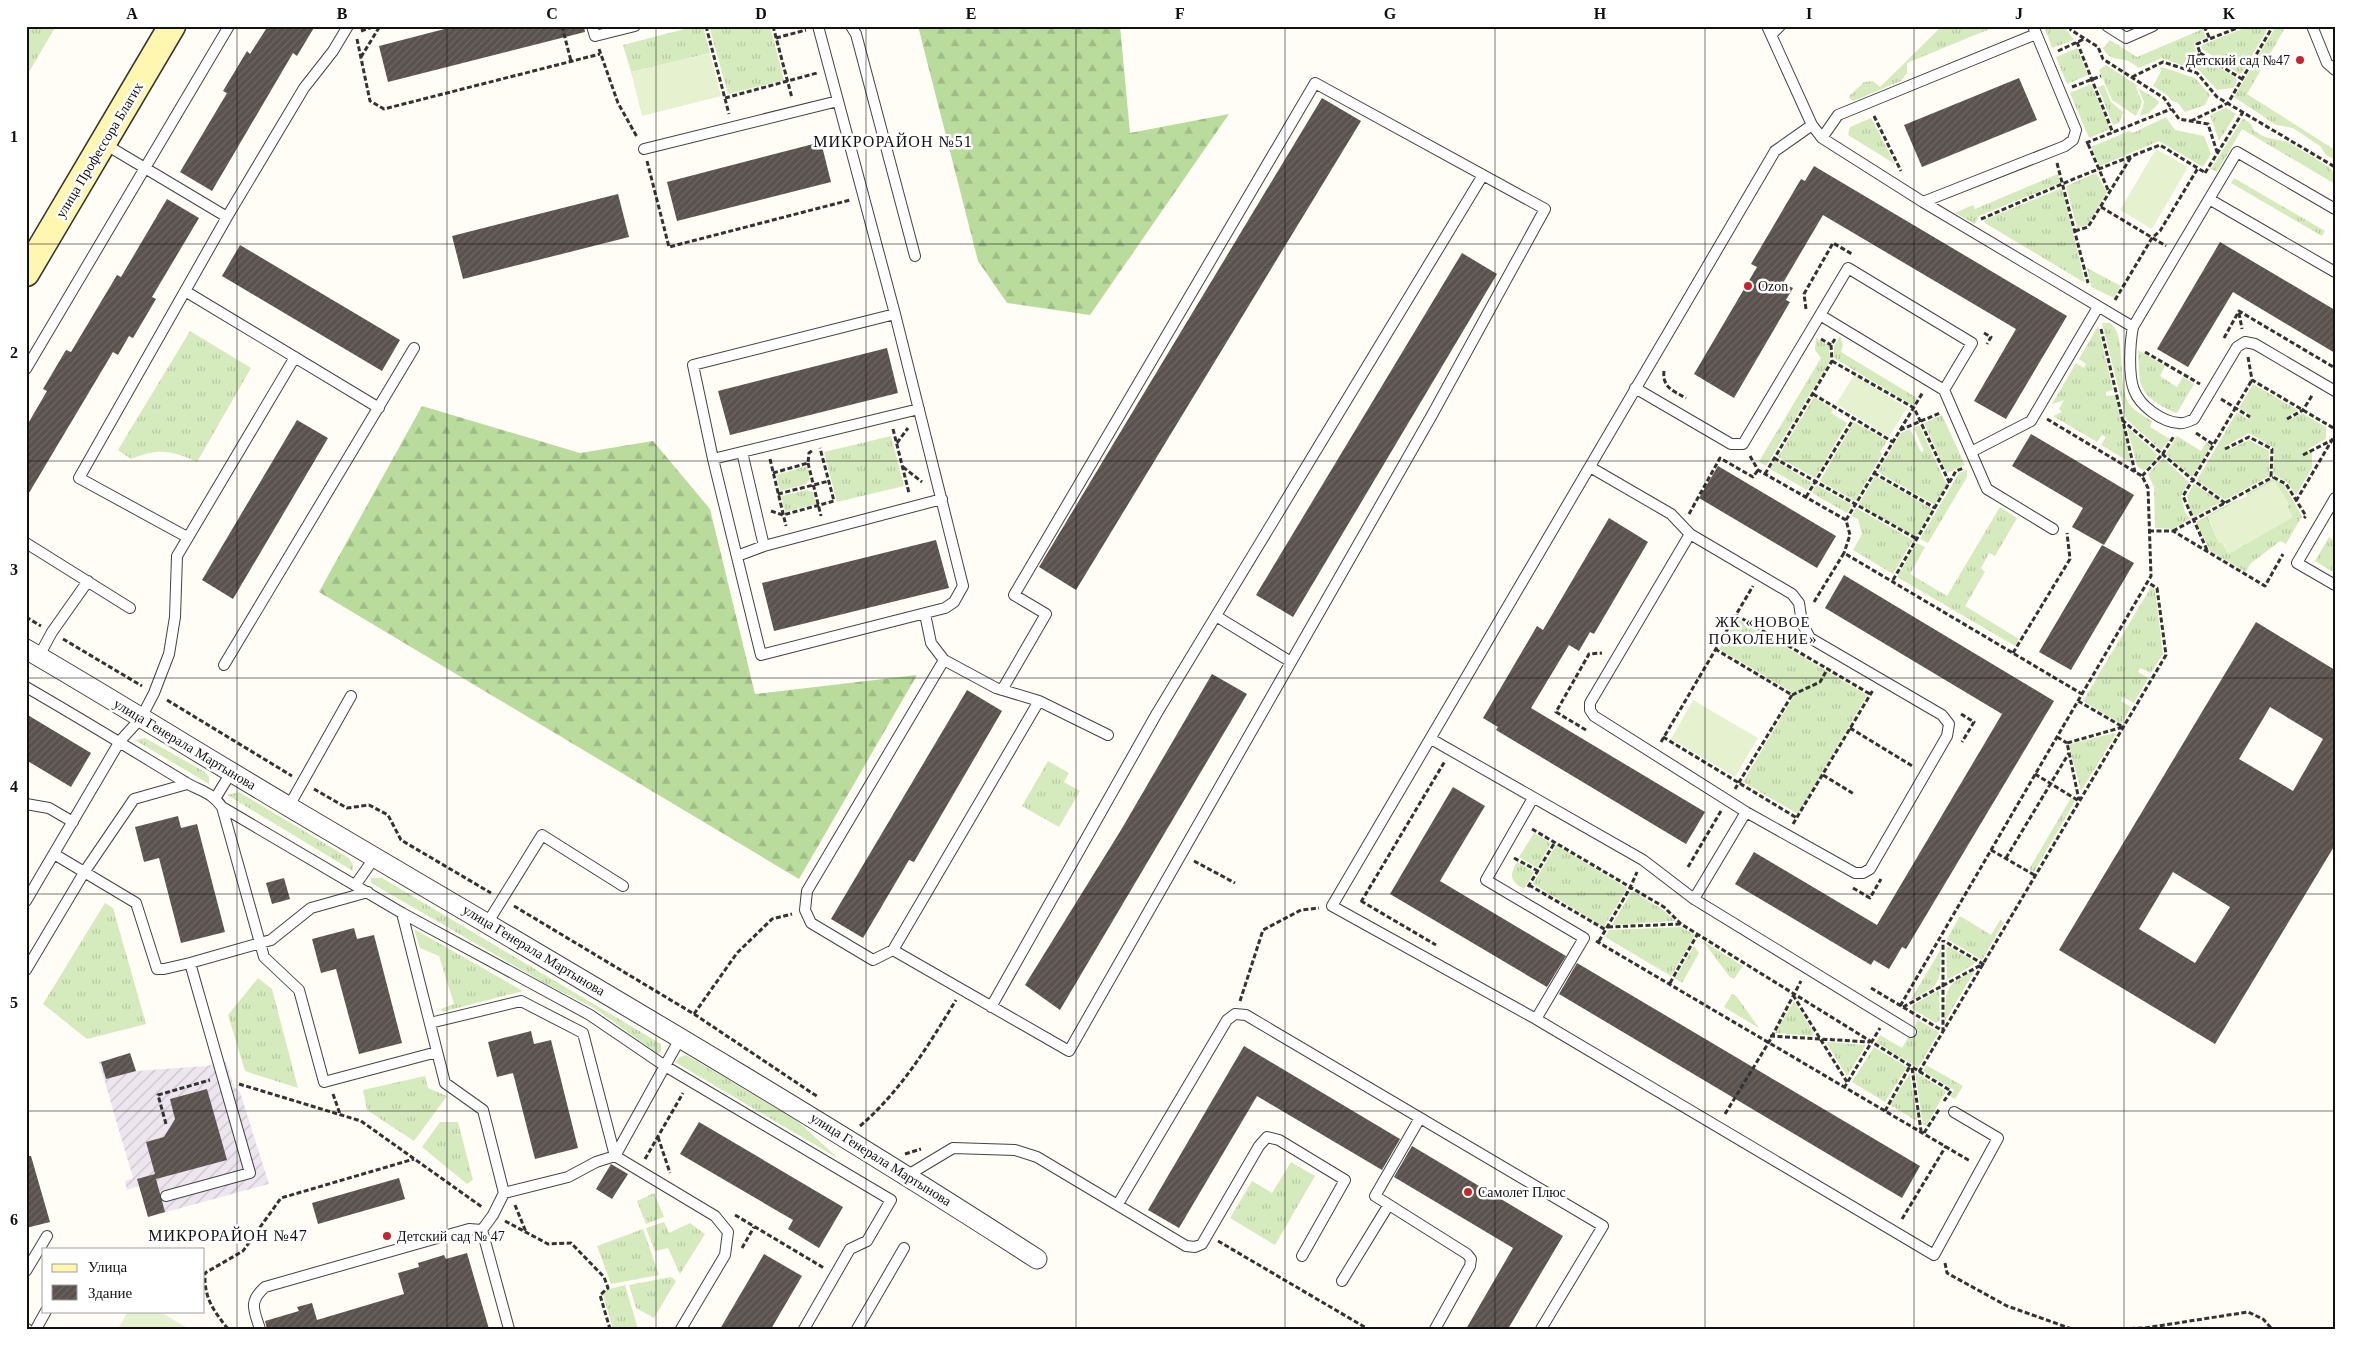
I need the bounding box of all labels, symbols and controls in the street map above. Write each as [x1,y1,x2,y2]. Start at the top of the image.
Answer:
text: A [126,5,138,22]
text: B [337,5,348,22]
text: C [546,5,558,22]
text: D [755,5,767,22]
text: E [966,5,976,22]
text: F [1175,5,1185,22]
text: G [1384,5,1397,22]
text: H [1594,5,1607,22]
text: I [1806,5,1812,22]
text: J [2015,5,2023,22]
text: K [2223,5,2236,22]
place label: Детский сад №47 [2186,53,2290,68]
marker: Детский сад №47 [2294,54,2306,66]
street label: улица Профессора Благих [53,80,146,221]
text: 1 [10,128,18,145]
district label: МИКРОРАЙОН №51 [813,132,973,150]
place label: Ozon [1758,279,1788,294]
marker: Ozon [1742,280,1754,292]
text: 2 [10,344,18,361]
text: 3 [10,561,18,578]
district label: ЖК «НОВОЕ ПОКОЛЕНИЕ» [1708,614,1818,647]
street label: улица Генерала Мартынова [111,696,259,793]
text: 4 [10,778,18,795]
street label: улица Генерала Мартынова [460,902,608,999]
text: 5 [10,994,18,1011]
street label: улица Генерала Мартынова [808,1110,955,1209]
place label: Самолет Плюс [1478,1185,1566,1200]
marker: Самолет Плюс [1462,1186,1474,1198]
text: 6 [10,1211,18,1228]
district label: МИКРОРАЙОН №47 [148,1226,308,1244]
place label: Детский сад № 47 [397,1229,505,1244]
marker: Детский сад № 47 [381,1230,393,1242]
legend [42,1248,205,1312]
text: Улица [88,1259,127,1275]
text: Здание [88,1285,132,1301]

